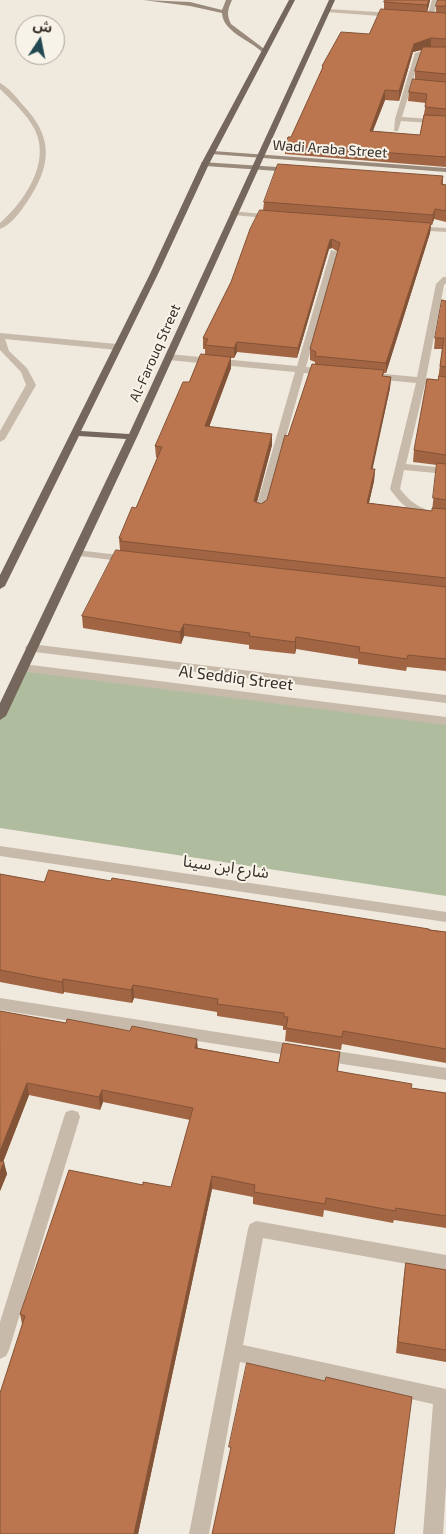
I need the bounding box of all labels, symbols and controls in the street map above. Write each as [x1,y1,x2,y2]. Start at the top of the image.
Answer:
north arrow [15,15,65,65]
text: ش [32,16,54,36]
street label: Wadi Araba Street [272,137,388,161]
street label: Al-Farouq Street [126,302,184,404]
street label: Al Seddiq Street [178,661,294,695]
street label: شارع ابن سينا [182,851,270,883]

